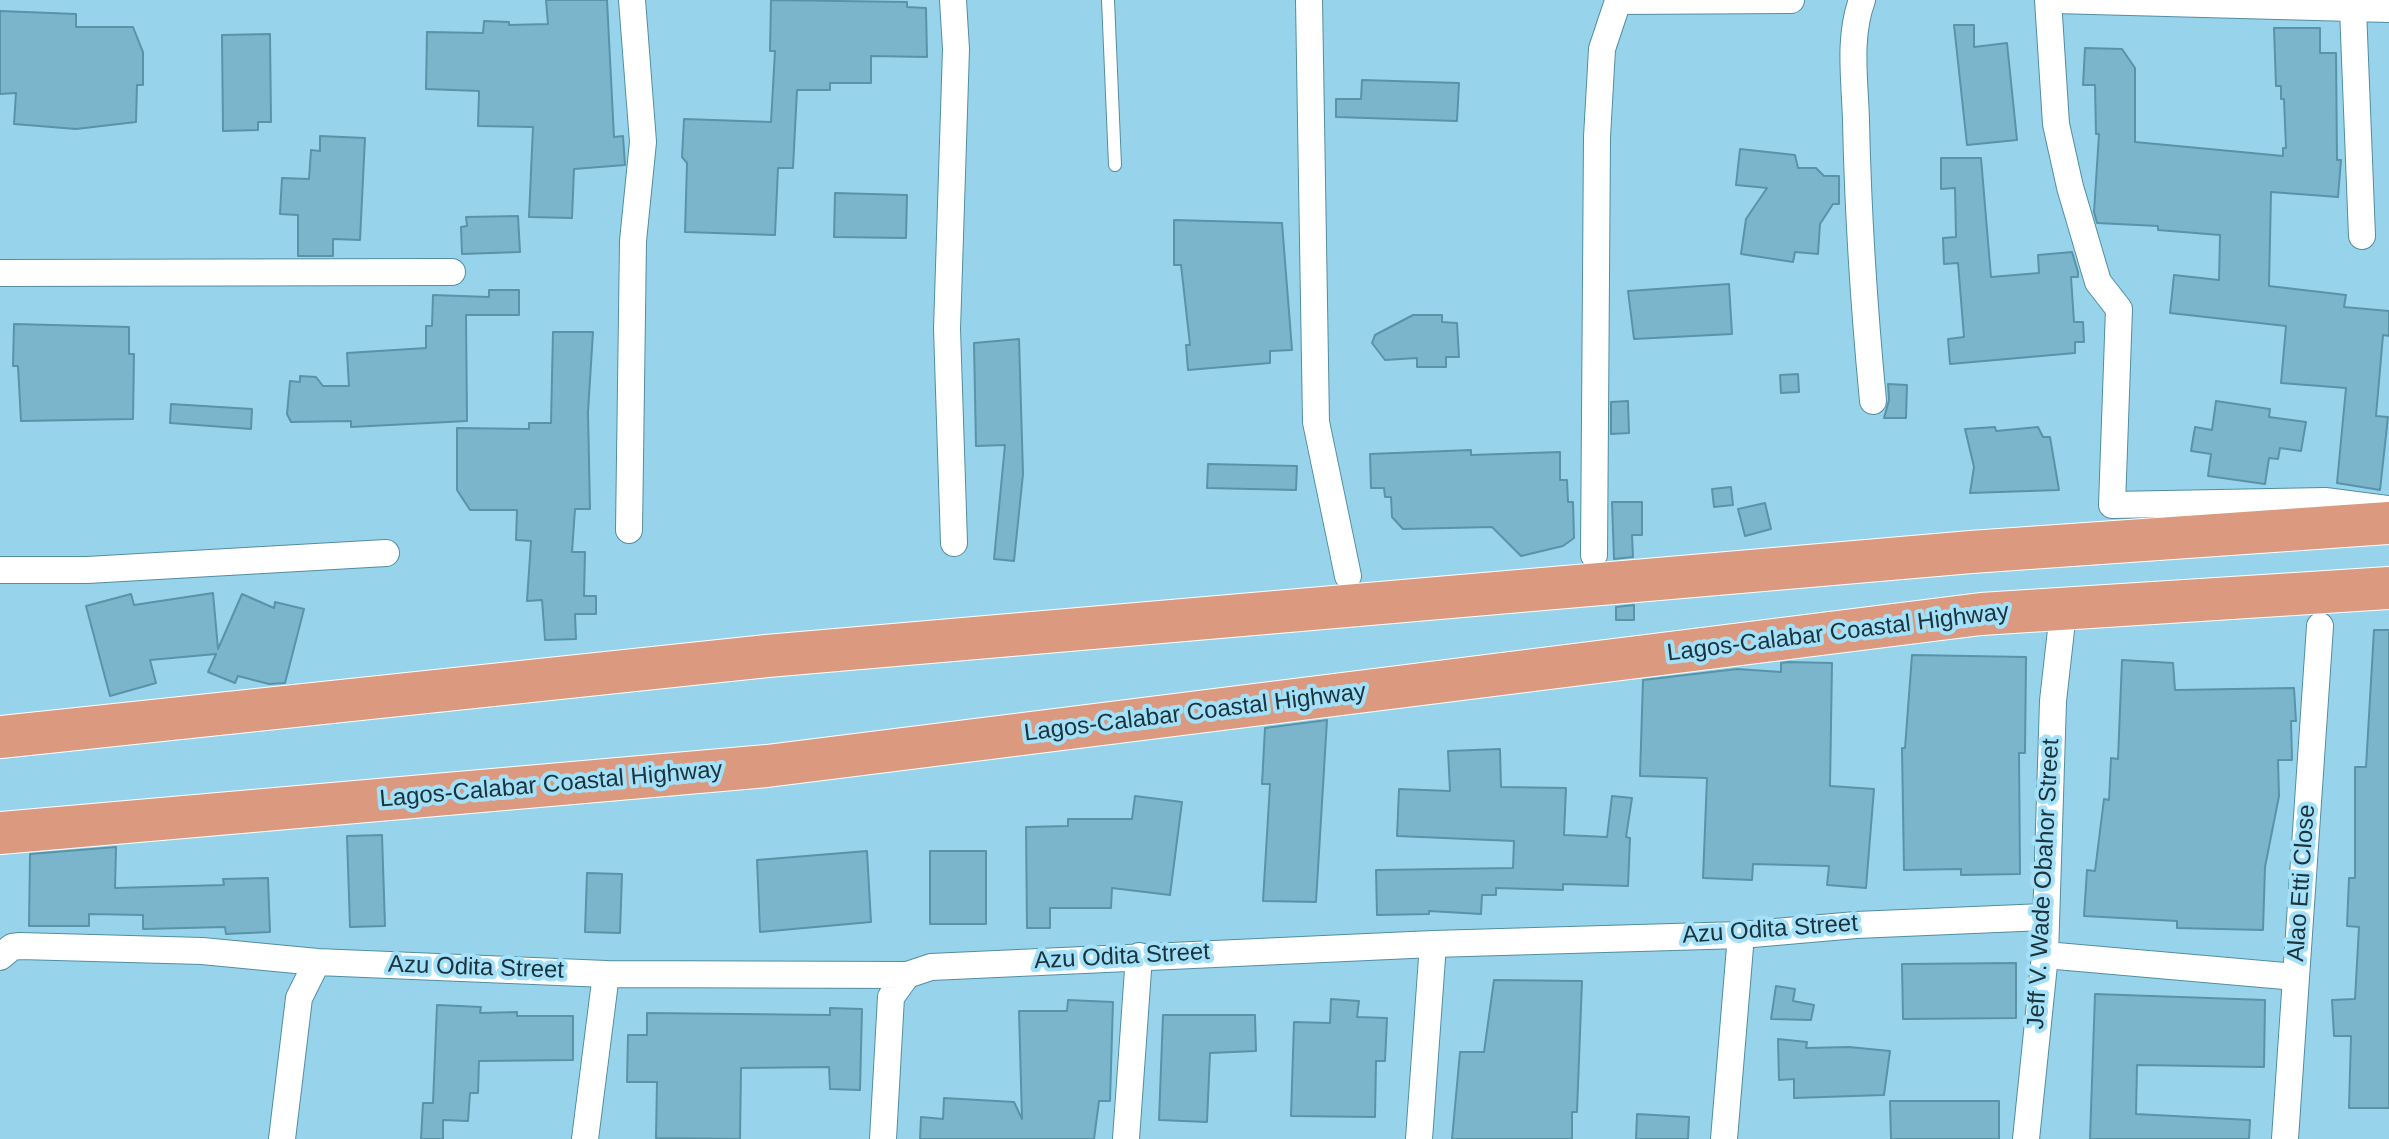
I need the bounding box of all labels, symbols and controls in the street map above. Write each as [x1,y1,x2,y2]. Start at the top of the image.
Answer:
street label: Lagos-Calabar Coastal Highway [1665,598,2011,668]
street label: Lagos-Calabar Coastal Highway [1022,678,1368,748]
street label: Jeff V. Wade Obahor Street [2022,738,2066,1030]
street label: Lagos-Calabar Coastal Highway [378,756,724,814]
street label: Alao Etti Close [2282,803,2322,963]
street label: Azu Odita Street [1681,909,1859,951]
street label: Azu Odita Street [1033,938,1211,976]
street label: Azu Odita Street [388,951,564,985]

